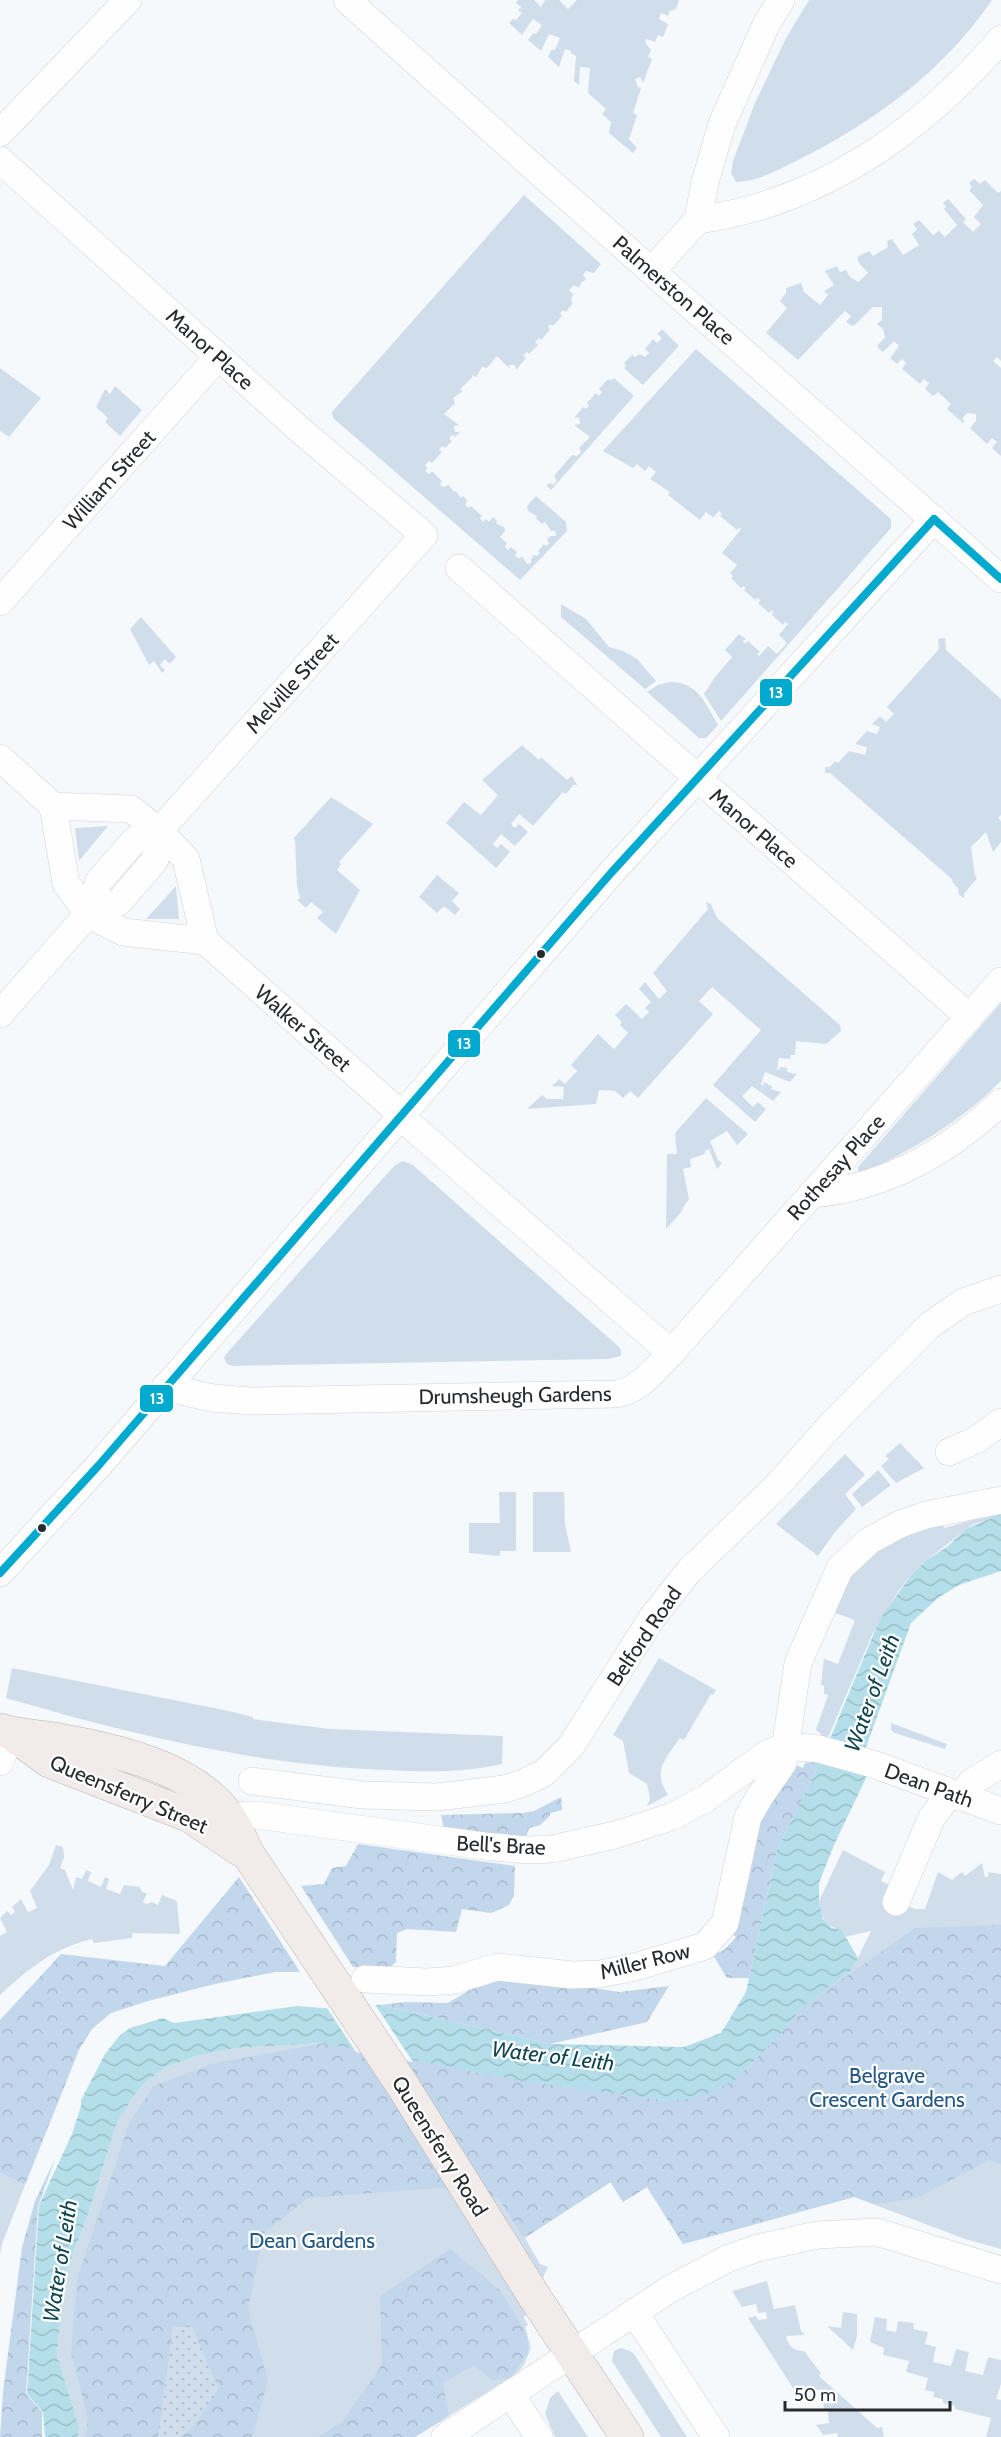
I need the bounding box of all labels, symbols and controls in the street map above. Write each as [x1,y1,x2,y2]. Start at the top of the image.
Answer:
street label: Palmerston Place [608,230,740,350]
street label: Manor Place [161,303,259,395]
street label: William Street [58,425,160,535]
street label: Melville Street [240,628,344,738]
line badge: 13 [759,678,793,707]
text: 13 [769,683,783,702]
street label: Manor Place [705,783,803,873]
unlabelled marker [535,948,547,960]
street label: Walker Street [250,979,356,1077]
line badge: 13 [447,1029,481,1058]
text: 13 [457,1034,471,1053]
street label: Rothesay Place [782,1109,890,1225]
street label: Drumsheugh Gardens [418,1381,612,1409]
line badge: 13 [139,1384,174,1413]
text: 13 [150,1389,164,1408]
unlabelled marker [36,1522,48,1534]
street label: Belford Road [602,1581,686,1691]
water label: Water of Leith [838,1630,906,1756]
street label: Queensferry Street [46,1749,212,1839]
street label: Dean Path [881,1757,977,1813]
street label: Bell's Brae [456,1830,547,1860]
street label: Miller Row [597,1938,693,1984]
water label: Water of Leith [490,2035,616,2077]
park label: Belgrave Crescent Gardens [809,2063,965,2112]
street label: Queensferry Road [387,2071,493,2221]
water label: Water of Leith [37,2198,83,2324]
park label: Dean Gardens [249,2228,375,2253]
scale bar [785,2374,950,2412]
text: 50 m [794,2384,836,2406]

